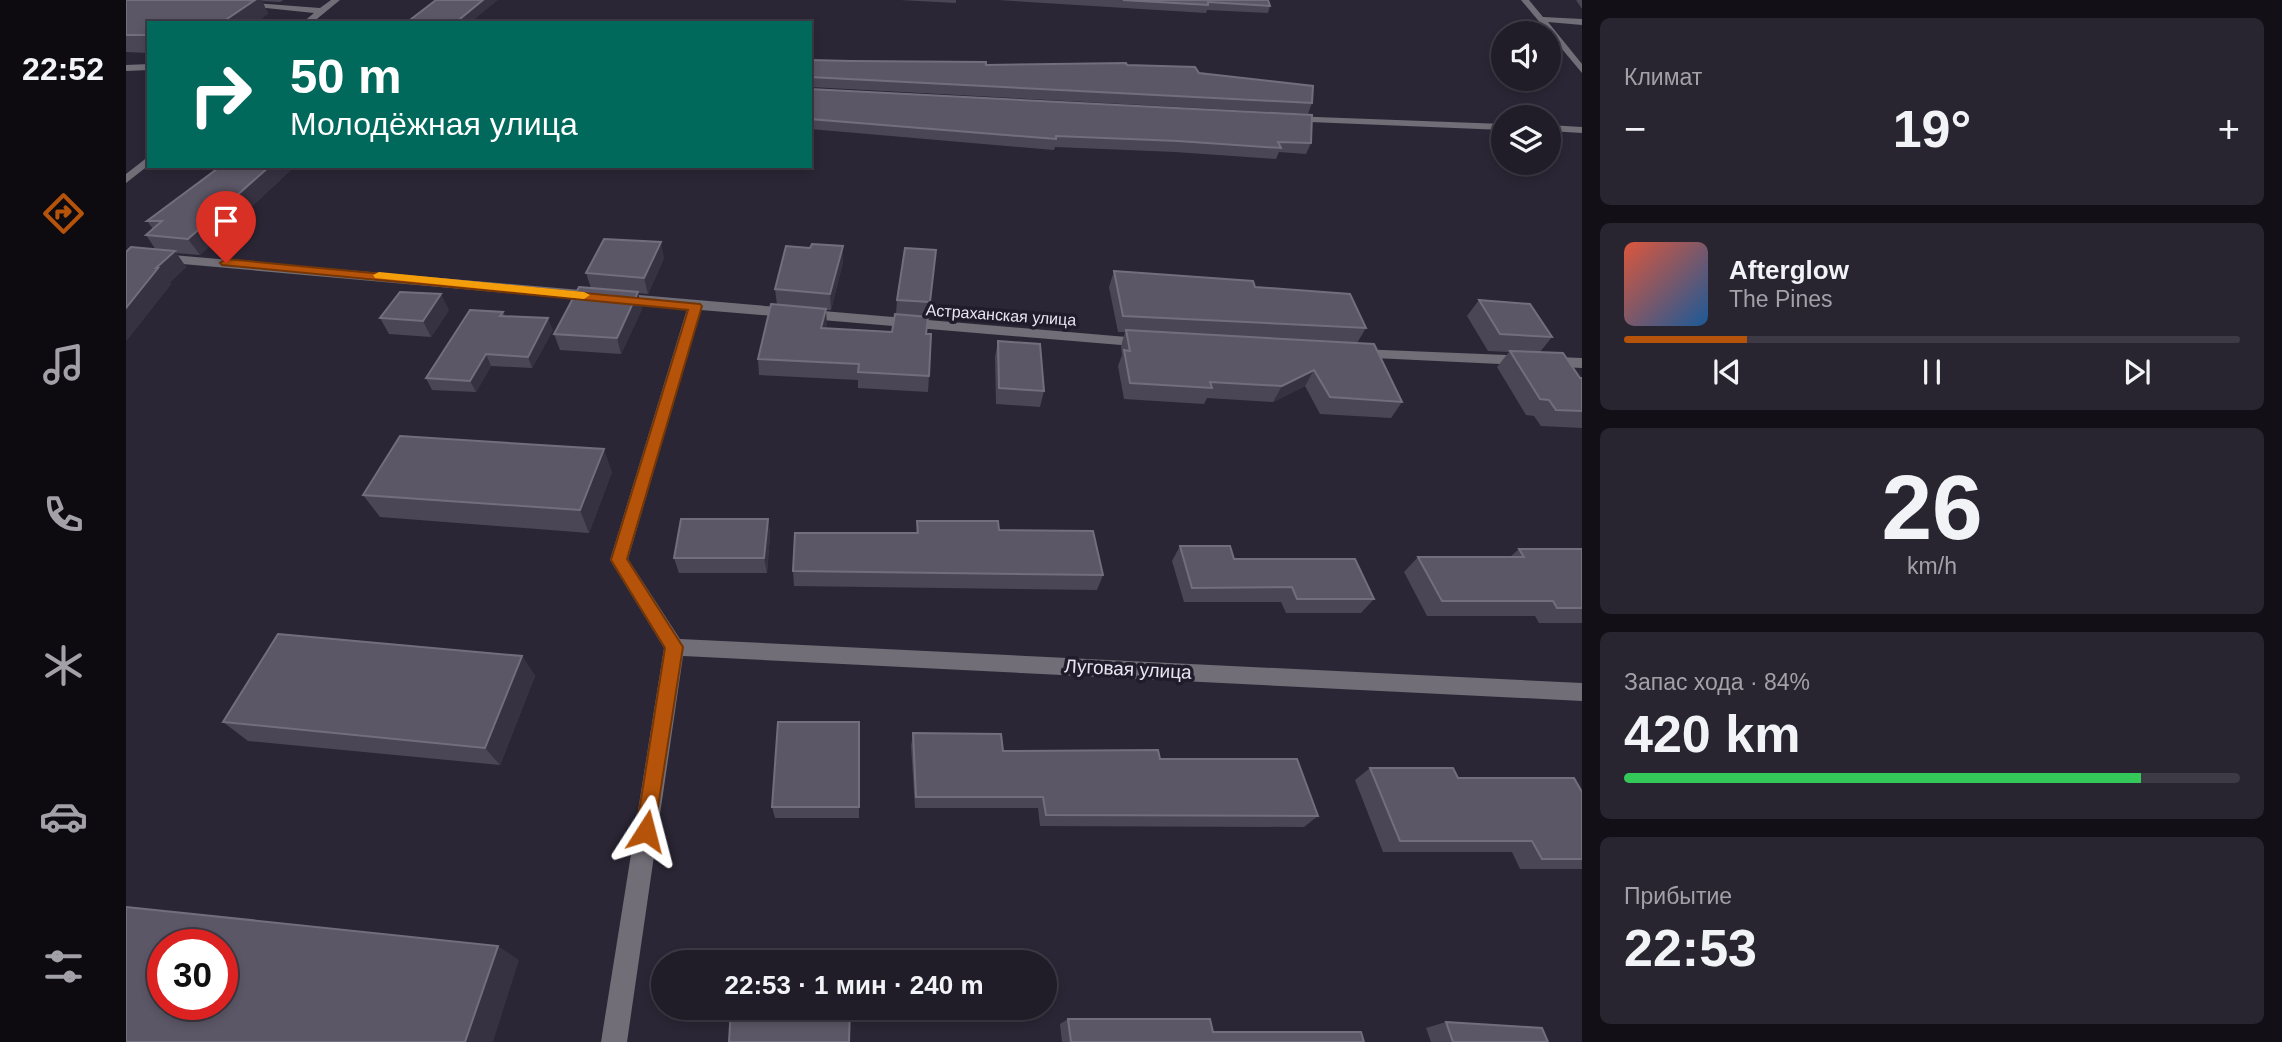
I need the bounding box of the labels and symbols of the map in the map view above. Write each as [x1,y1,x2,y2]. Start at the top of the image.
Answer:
pin [196,191,256,263]
street label: Астраханская улица [925,301,1077,329]
street label: Луговая улица [1064,655,1193,683]
position arrow [609,794,683,868]
speed limit sign: 30 [147,929,238,1020]

